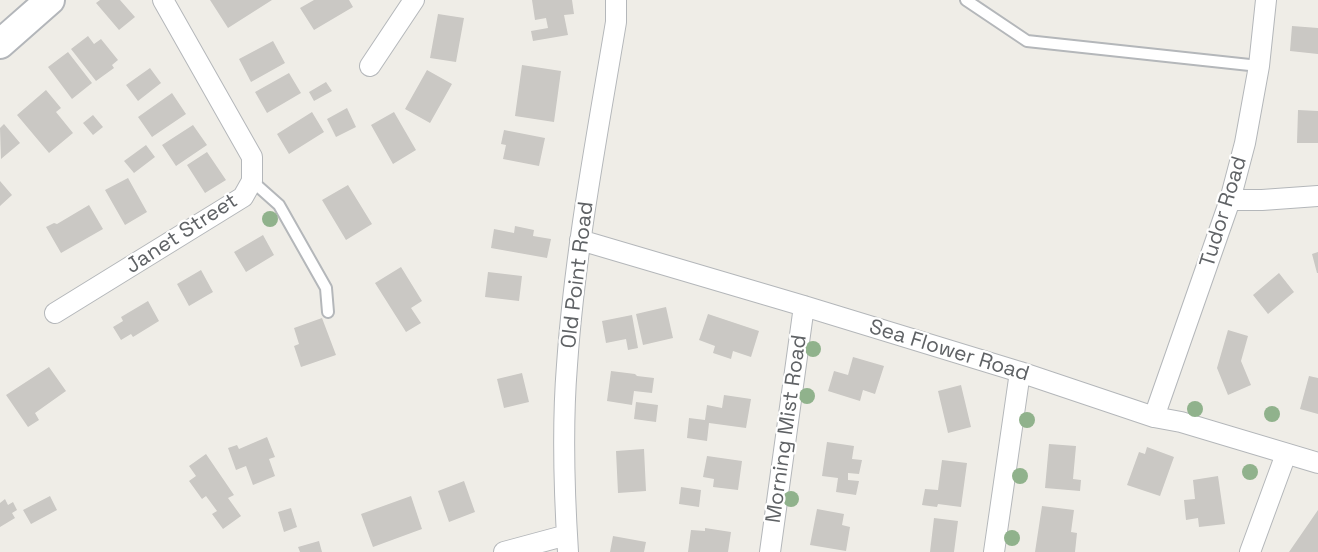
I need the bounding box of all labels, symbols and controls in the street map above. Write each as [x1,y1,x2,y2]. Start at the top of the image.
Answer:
street label: Tudor Road [1195,153,1253,271]
street label: Janet Street [121,189,243,279]
street label: Old Point Road [556,200,600,350]
street label: Sea Flower Road [866,315,1032,387]
street label: Morning Mist Road [761,333,813,525]

